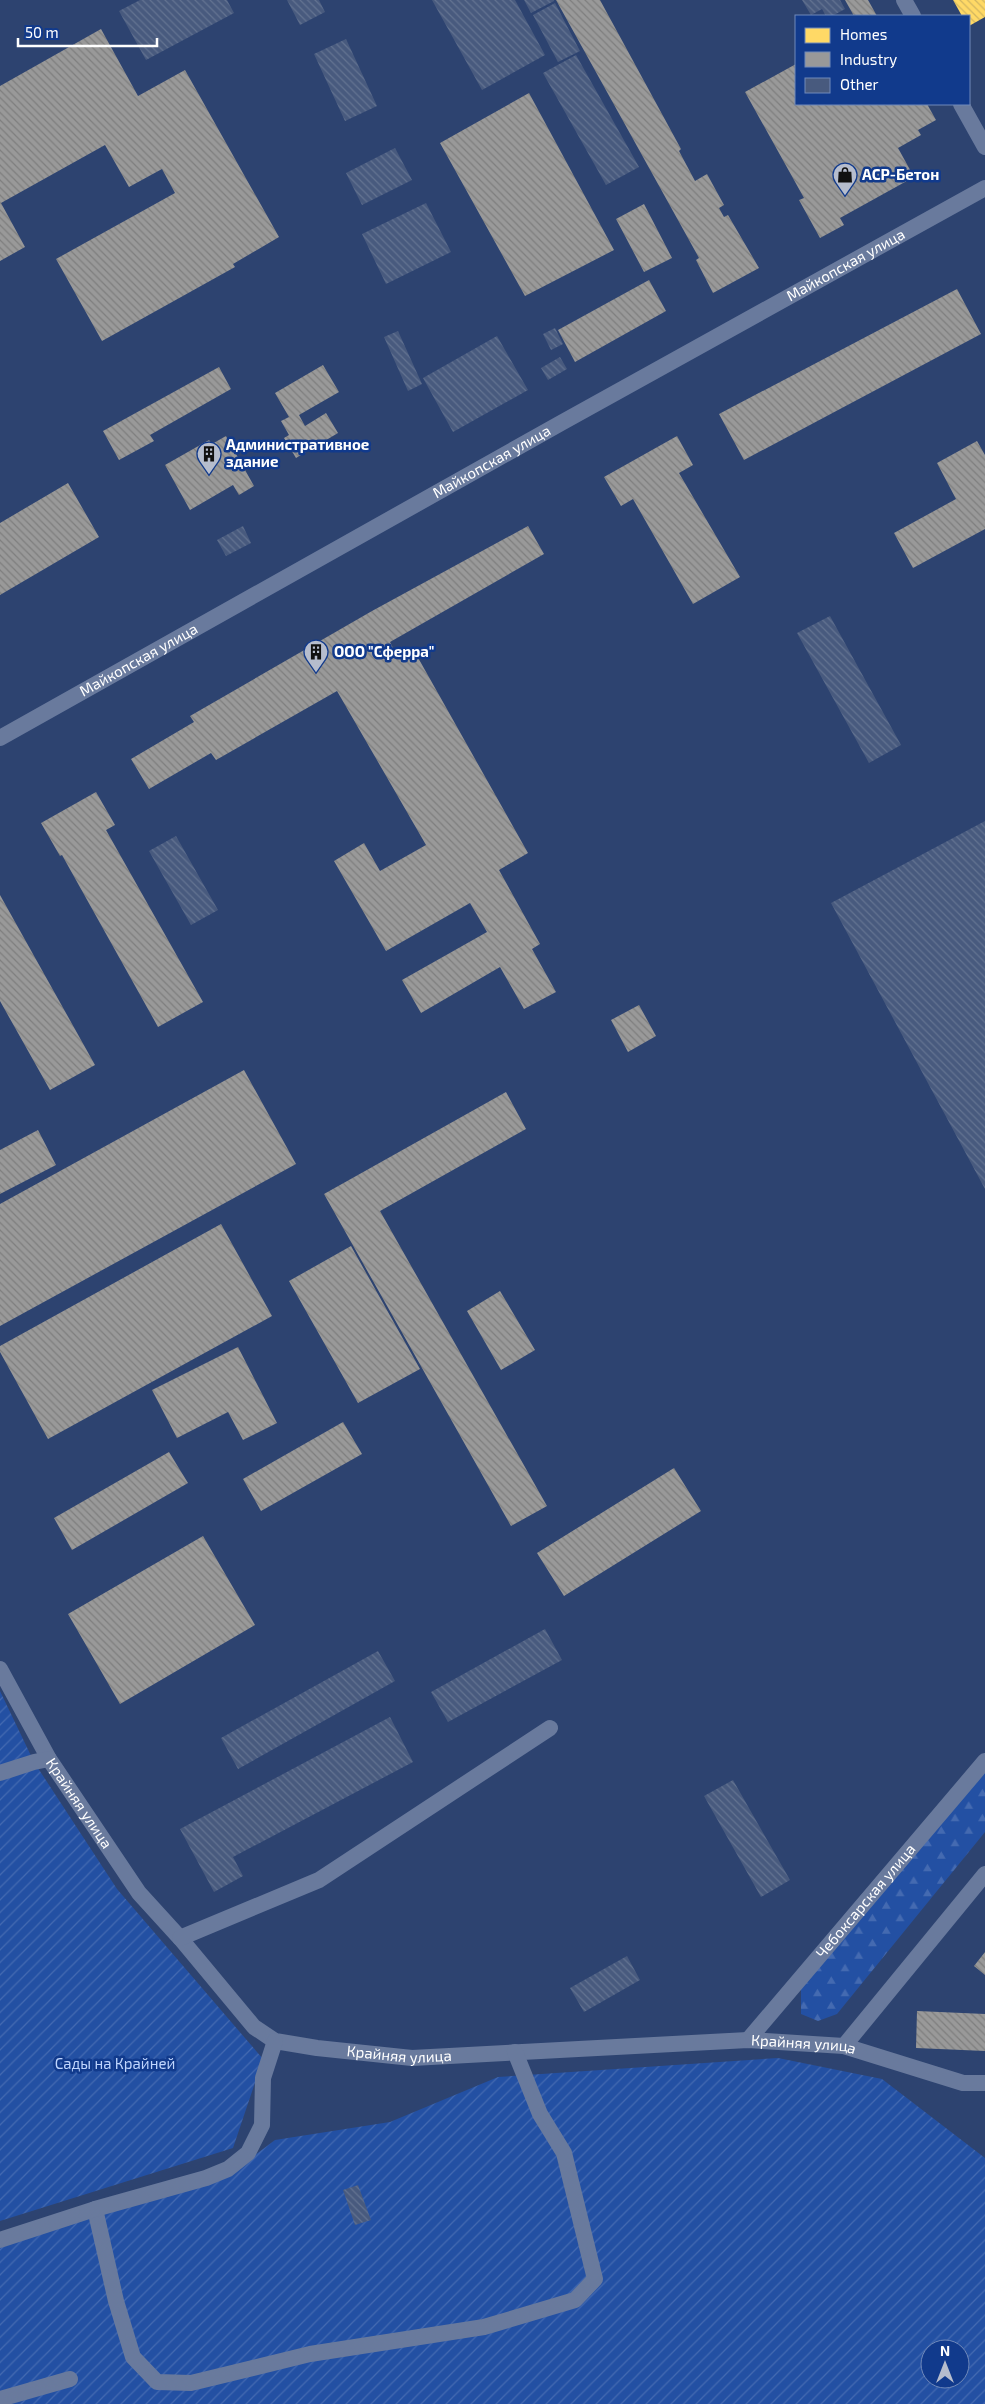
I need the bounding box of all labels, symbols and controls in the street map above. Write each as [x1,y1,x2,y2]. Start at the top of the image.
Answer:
scale bar [18,15,156,47]
legend [795,15,970,105]
text: 50 m [25,23,59,41]
text: Homes [840,25,887,43]
text: Industry [840,50,897,68]
text: Other [840,75,879,93]
shop icon: АСР-Бетон [832,162,858,196]
place label: АСР-Бетон [862,165,939,183]
street label: Майкопская улица [783,224,908,304]
street label: Майкопская улица [429,421,554,501]
place label: Административное здание [226,435,369,470]
building icon: Административное здание [196,441,222,475]
street label: Майкопская улица [76,619,200,700]
building icon: ООО "Сферра" [303,639,329,673]
place label: ООО "Сферра" [334,642,434,660]
street label: Крайняя улица [43,1754,116,1852]
street label: Чебоксарская улица [812,1840,919,1961]
street label: Крайняя улица [751,2030,858,2057]
street label: Крайняя улица [346,2041,452,2067]
park label: Сады на Крайней [55,2054,175,2072]
north arrow [920,2339,970,2389]
text: N [940,2342,950,2359]

